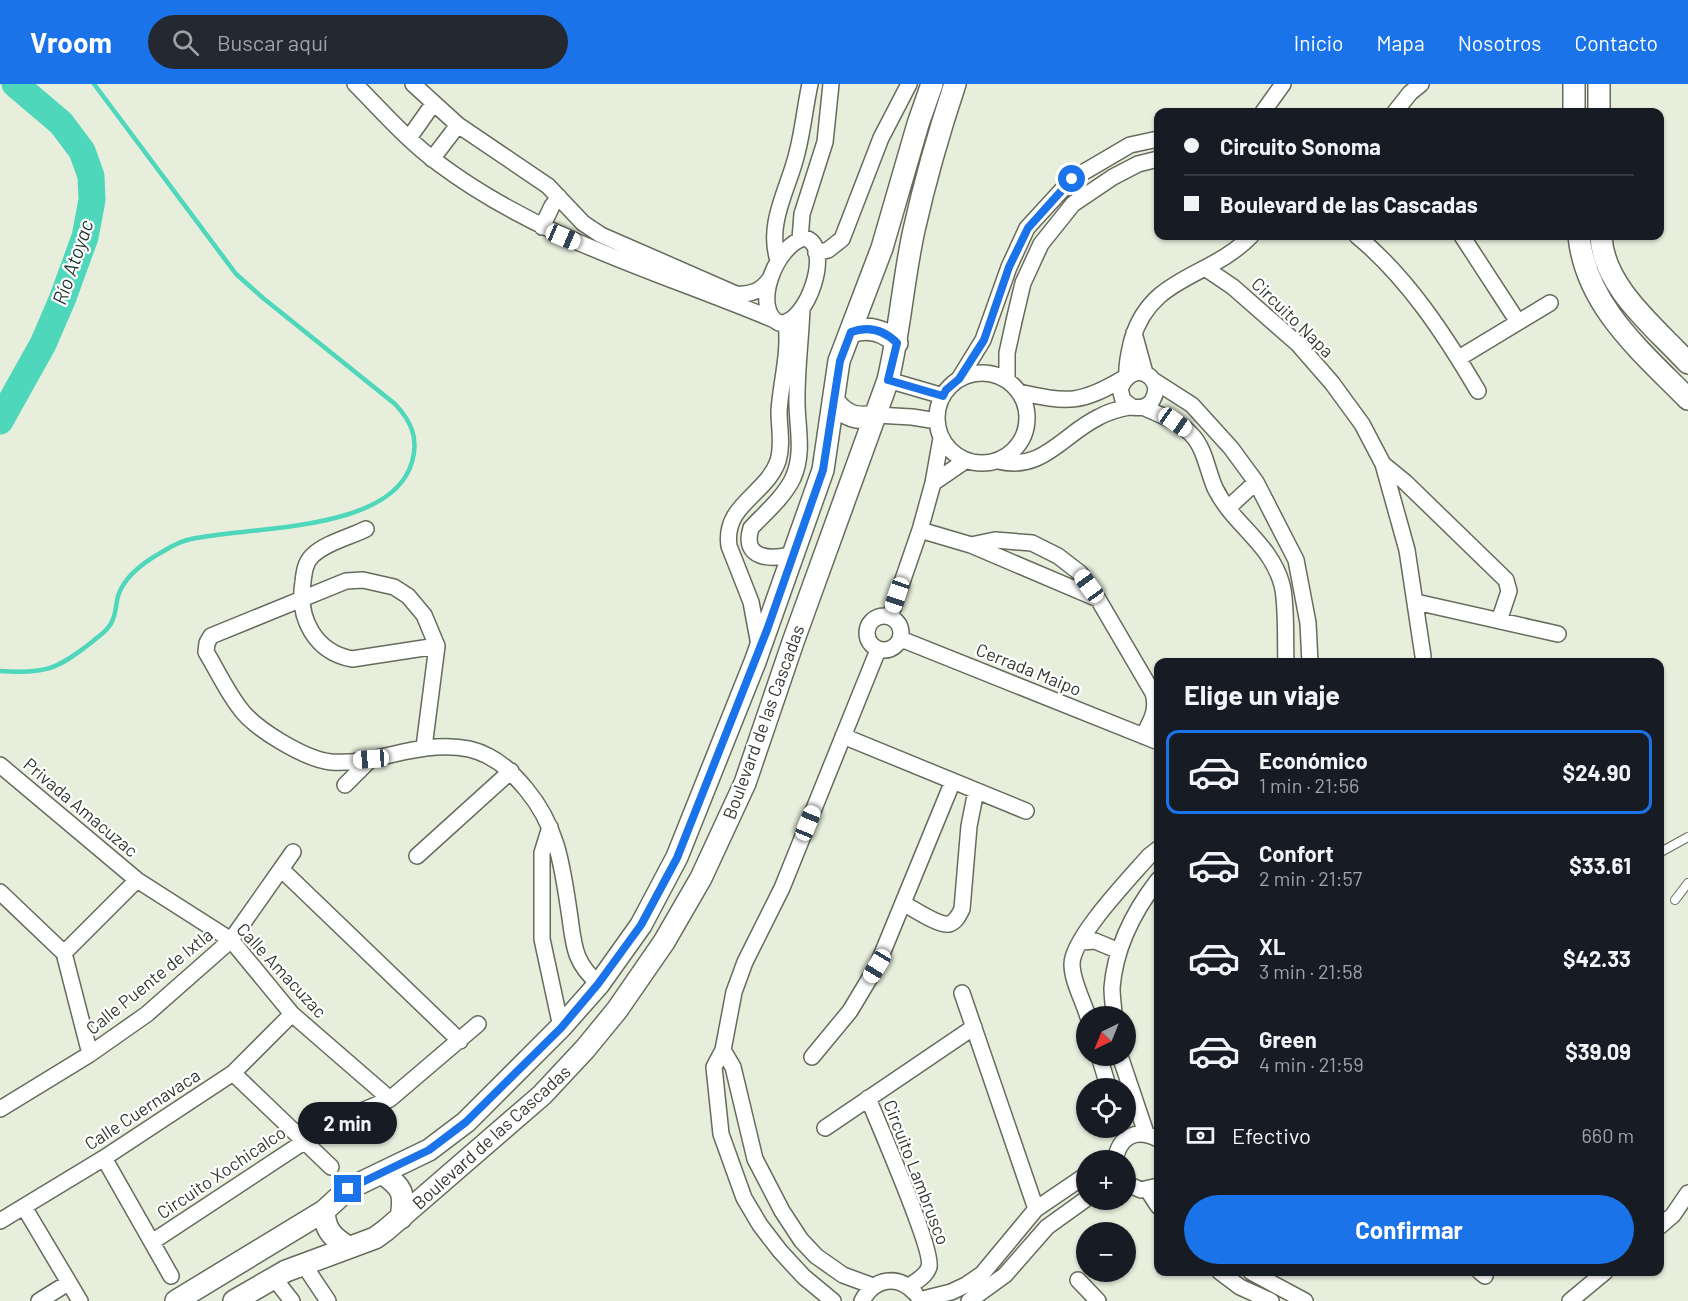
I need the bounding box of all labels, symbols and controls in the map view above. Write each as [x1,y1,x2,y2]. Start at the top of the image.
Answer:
search box [148,15,568,69]
text: Vroom [30,25,112,59]
icon: search [169,26,202,59]
text: Buscar aquí [217,29,328,55]
text: Inicio [1294,30,1344,55]
text: Mapa [1377,30,1425,55]
text: Nosotros [1458,30,1541,55]
text: Contacto [1574,30,1658,55]
text: Circuito Sonoma [1220,133,1381,159]
route start [1058,165,1085,192]
text: Boulevard de las Cascadas [1220,191,1478,217]
water label: Río Atoyac [46,216,98,308]
car [543,222,583,252]
street label: Circuito Napa [1247,272,1339,362]
car [1155,404,1195,440]
car [1071,566,1107,606]
car [883,575,911,615]
street label: Boulevard de las Cascadas [718,622,808,822]
street label: Cerrada Maipo [973,638,1085,700]
text: Elige un viaje [1184,678,1340,710]
icon: car [1187,745,1241,799]
text: Económico [1259,747,1368,773]
car [352,749,390,769]
street label: Privada Amacuzac [19,753,143,861]
text: $24.90 [1563,759,1631,785]
text: 1 min · 21:56 [1259,773,1359,797]
car [793,803,823,843]
icon: car [1187,838,1241,892]
text: Confort [1259,840,1334,866]
text: $33.61 [1569,852,1631,878]
text: 2 min · 21:57 [1259,866,1362,890]
street label: Calle Amacuzac [232,918,332,1022]
street label: Calle Puente de Ixtla [81,923,217,1039]
icon: car [1187,931,1241,985]
text: XL [1259,933,1285,959]
text: $42.33 [1563,945,1631,971]
car [860,946,894,986]
text: 3 min · 21:58 [1259,959,1363,983]
north arrow [1076,1006,1136,1066]
map controls [1076,1006,1136,1282]
icon: car [1187,1024,1241,1078]
text: Green [1259,1026,1317,1052]
text: $39.09 [1565,1038,1631,1064]
text: 4 min · 21:59 [1259,1052,1364,1076]
street label: Boulevard de las Cascadas [407,1060,575,1214]
street label: Calle Cuernavaca [80,1064,204,1154]
button: locate [1076,1078,1136,1138]
street label: Circuito Lambrusco [879,1096,955,1248]
callout: 2 min [298,1102,398,1144]
text: 2 min [324,1111,371,1135]
icon: cash [1184,1119,1217,1152]
street label: Circuito Xochicalco [152,1121,290,1223]
text: Efectivo [1232,1122,1311,1148]
text: 660 m [1582,1123,1634,1147]
button: + [1076,1150,1136,1210]
route end [334,1175,361,1202]
button: Confirmar [1184,1195,1634,1264]
button: − [1076,1222,1136,1282]

